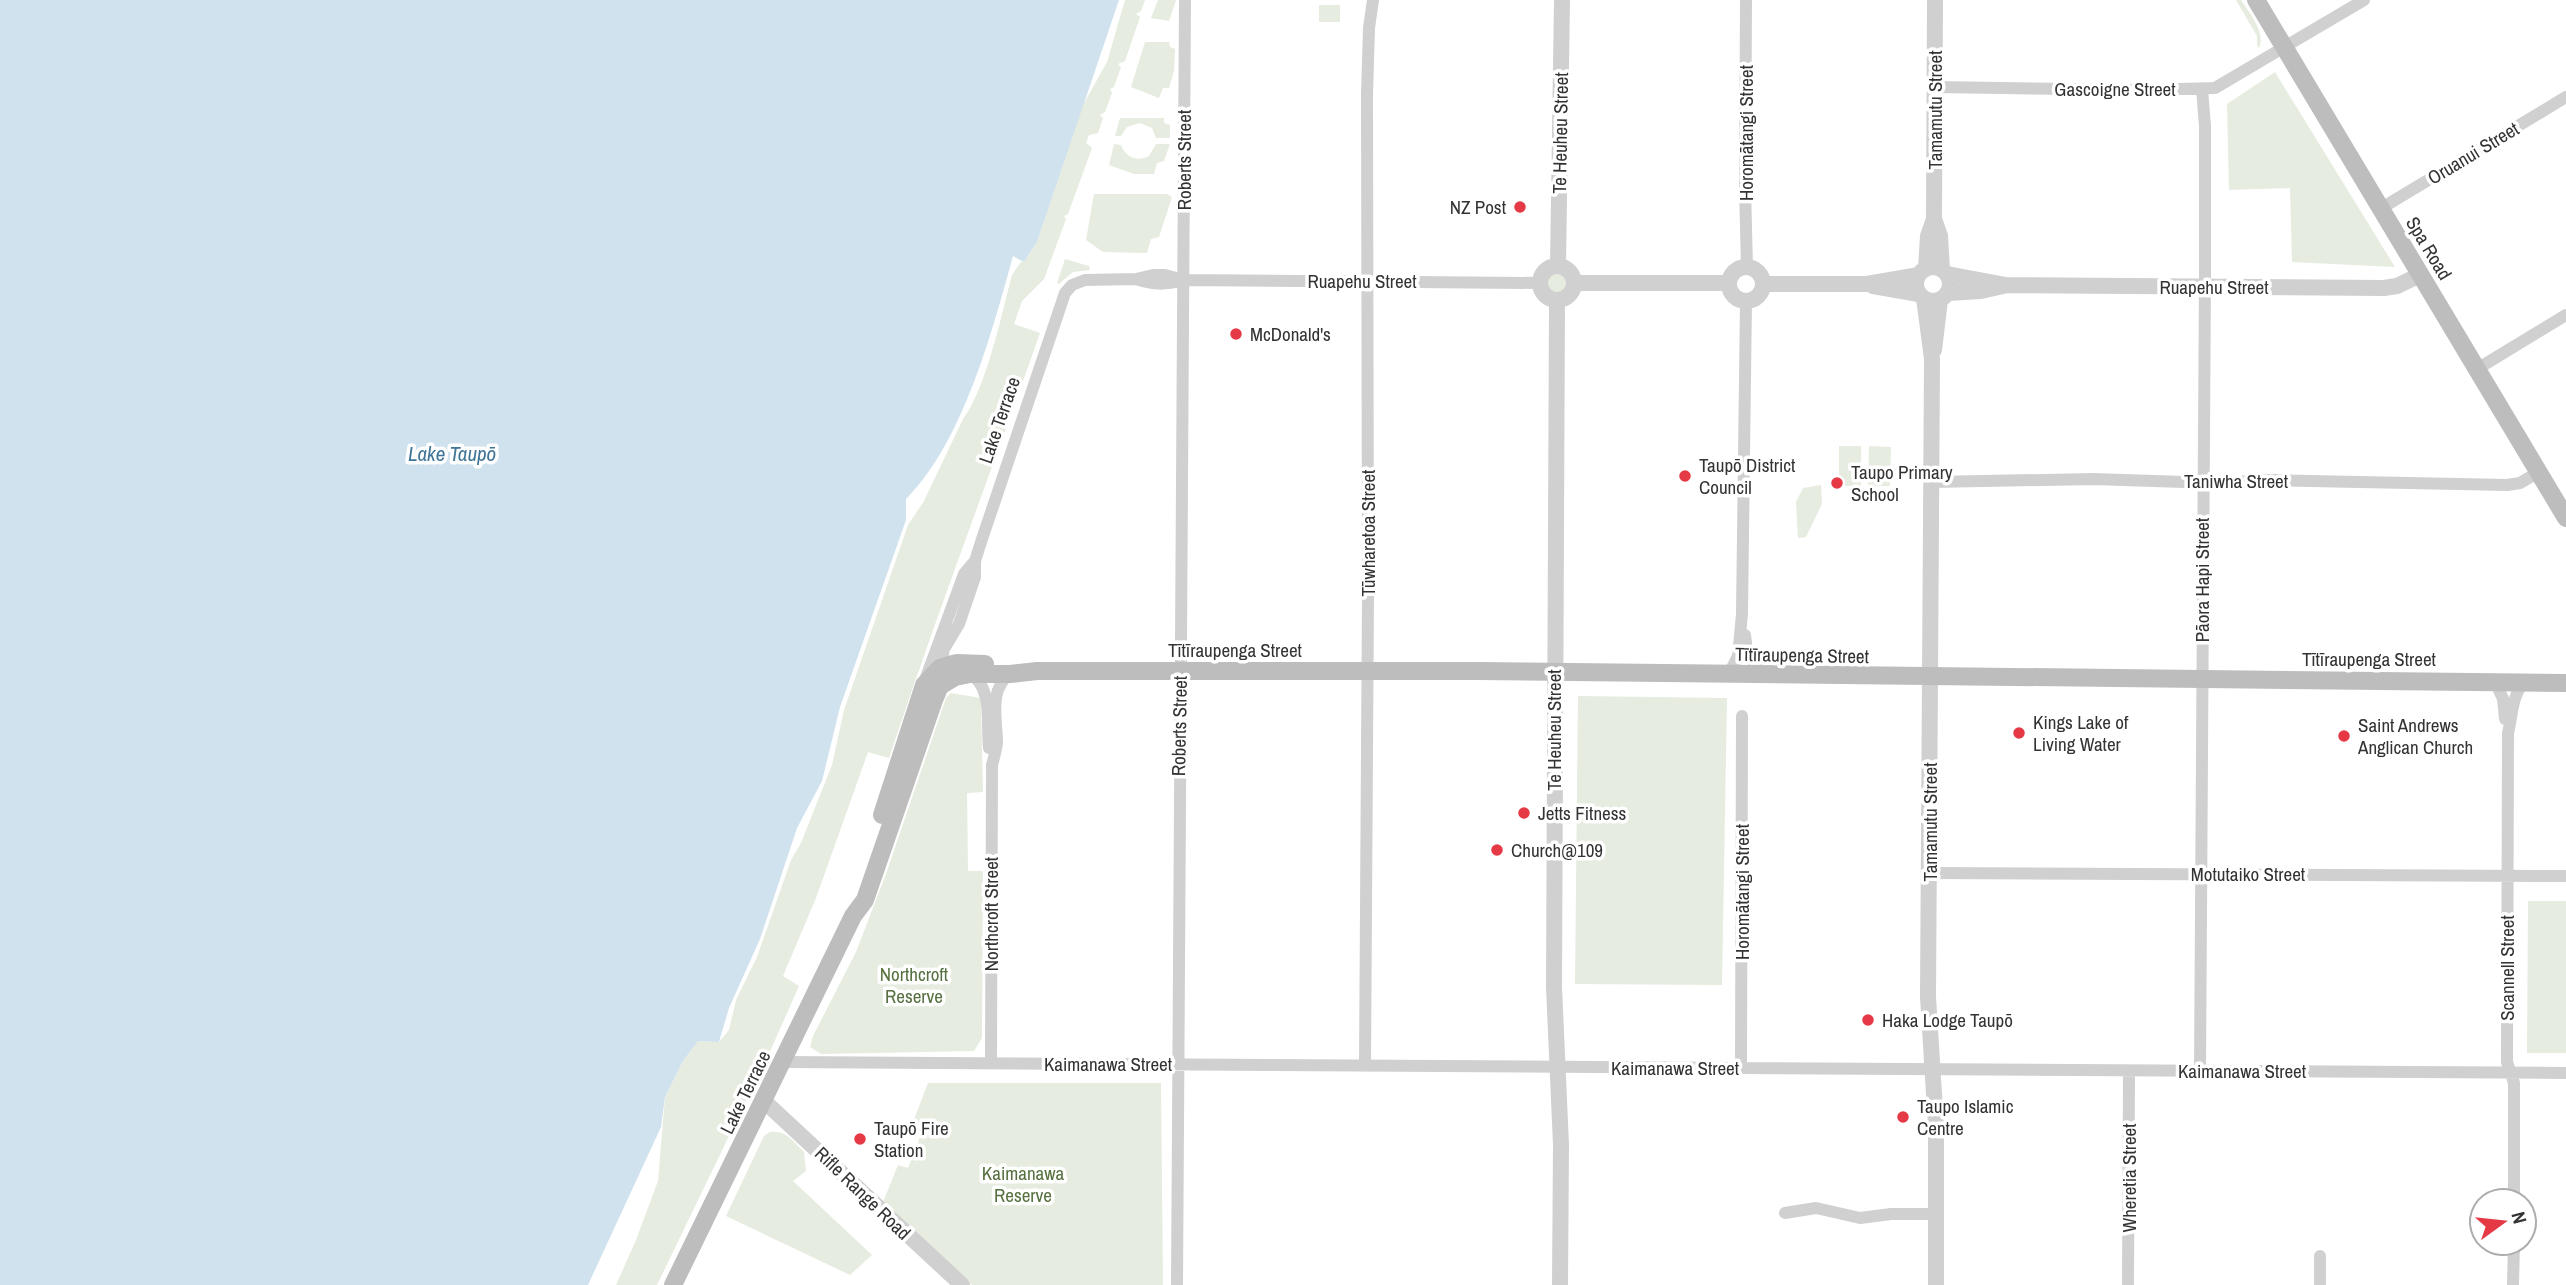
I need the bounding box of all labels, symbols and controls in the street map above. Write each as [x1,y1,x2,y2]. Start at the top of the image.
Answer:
street label: Tamamutu Street [1922,50,1948,169]
street label: Horomātangi Street [1733,64,1759,201]
street label: Te Heuheu Street [1546,71,1574,194]
street label: Gascoigne Street [2054,76,2176,102]
street label: Roberts Street [1171,109,1197,210]
street label: Oruanui Street [2423,115,2524,190]
place label: NZ Post [1450,194,1507,220]
marker: NZ Post [1512,199,1528,215]
street label: Spa Road [2400,212,2458,284]
street label: Ruapehu Street [1307,268,1417,294]
street label: Ruapehu Street [2159,274,2269,300]
place label: McDonald's [1250,321,1331,347]
marker: McDonald's [1228,326,1244,342]
street label: Lake Terrace [972,373,1026,467]
water label: Lake Taupō [408,439,496,468]
place label: Taupō District Council [1699,452,1796,500]
place label: Taupo Primary School [1851,459,1953,507]
marker: Taupō District Council [1677,468,1693,484]
street label: Taniwha Street [2184,468,2289,494]
street label: Tūwharetoa Street [1355,469,1381,596]
marker: Taupo Primary School [1829,475,1845,491]
street label: Pāora Hapi Street [2189,517,2215,642]
street label: Tītīraupenga Street [1168,637,1303,663]
street label: Tītīraupenga Street [1735,641,1870,669]
street label: Tītīraupenga Street [2302,646,2437,672]
street label: Te Heuheu Street [1541,669,1567,791]
street label: Roberts Street [1165,675,1193,776]
place label: Kings Lake of Living Water [2033,709,2129,757]
place label: Saint Andrews Anglican Church [2357,712,2473,760]
marker: Kings Lake of Living Water [2011,725,2027,741]
marker: Saint Andrews Anglican Church [2336,728,2352,744]
street label: Tamamutu Street [1917,762,1943,881]
place label: Jetts Fitness [1538,800,1627,826]
marker: Jetts Fitness [1516,805,1532,821]
street label: Horomātangi Street [1729,823,1755,960]
place label: Church@109 [1511,837,1603,863]
marker: Church@109 [1489,842,1505,858]
street label: Northcroft Street [978,856,1004,971]
street label: Motutaiko Street [2191,861,2306,887]
street label: Scannell Street [2494,915,2520,1021]
park label: Northcroft Reserve [880,961,949,1009]
place label: Haka Lodge Taupō [1882,1007,2013,1033]
marker: Haka Lodge Taupō [1860,1012,1876,1028]
street label: Lake Terrace [714,1046,776,1138]
street label: Kaimanawa Street [1044,1051,1173,1077]
street label: Kaimanawa Street [1611,1055,1740,1081]
street label: Kaimanawa Street [2178,1058,2307,1084]
place label: Taupo Islamic Centre [1917,1093,2014,1141]
marker: Taupo Islamic Centre [1895,1109,1911,1125]
place label: Taupō Fire Station [874,1115,949,1163]
street label: Wheretia Street [2116,1123,2142,1233]
marker: Taupō Fire Station [852,1131,868,1147]
street label: Rifle Range Road [809,1141,917,1245]
park label: Kaimanawa Reserve [982,1160,1064,1208]
north arrow [2468,1187,2538,1257]
text: N [2505,1209,2533,1226]

